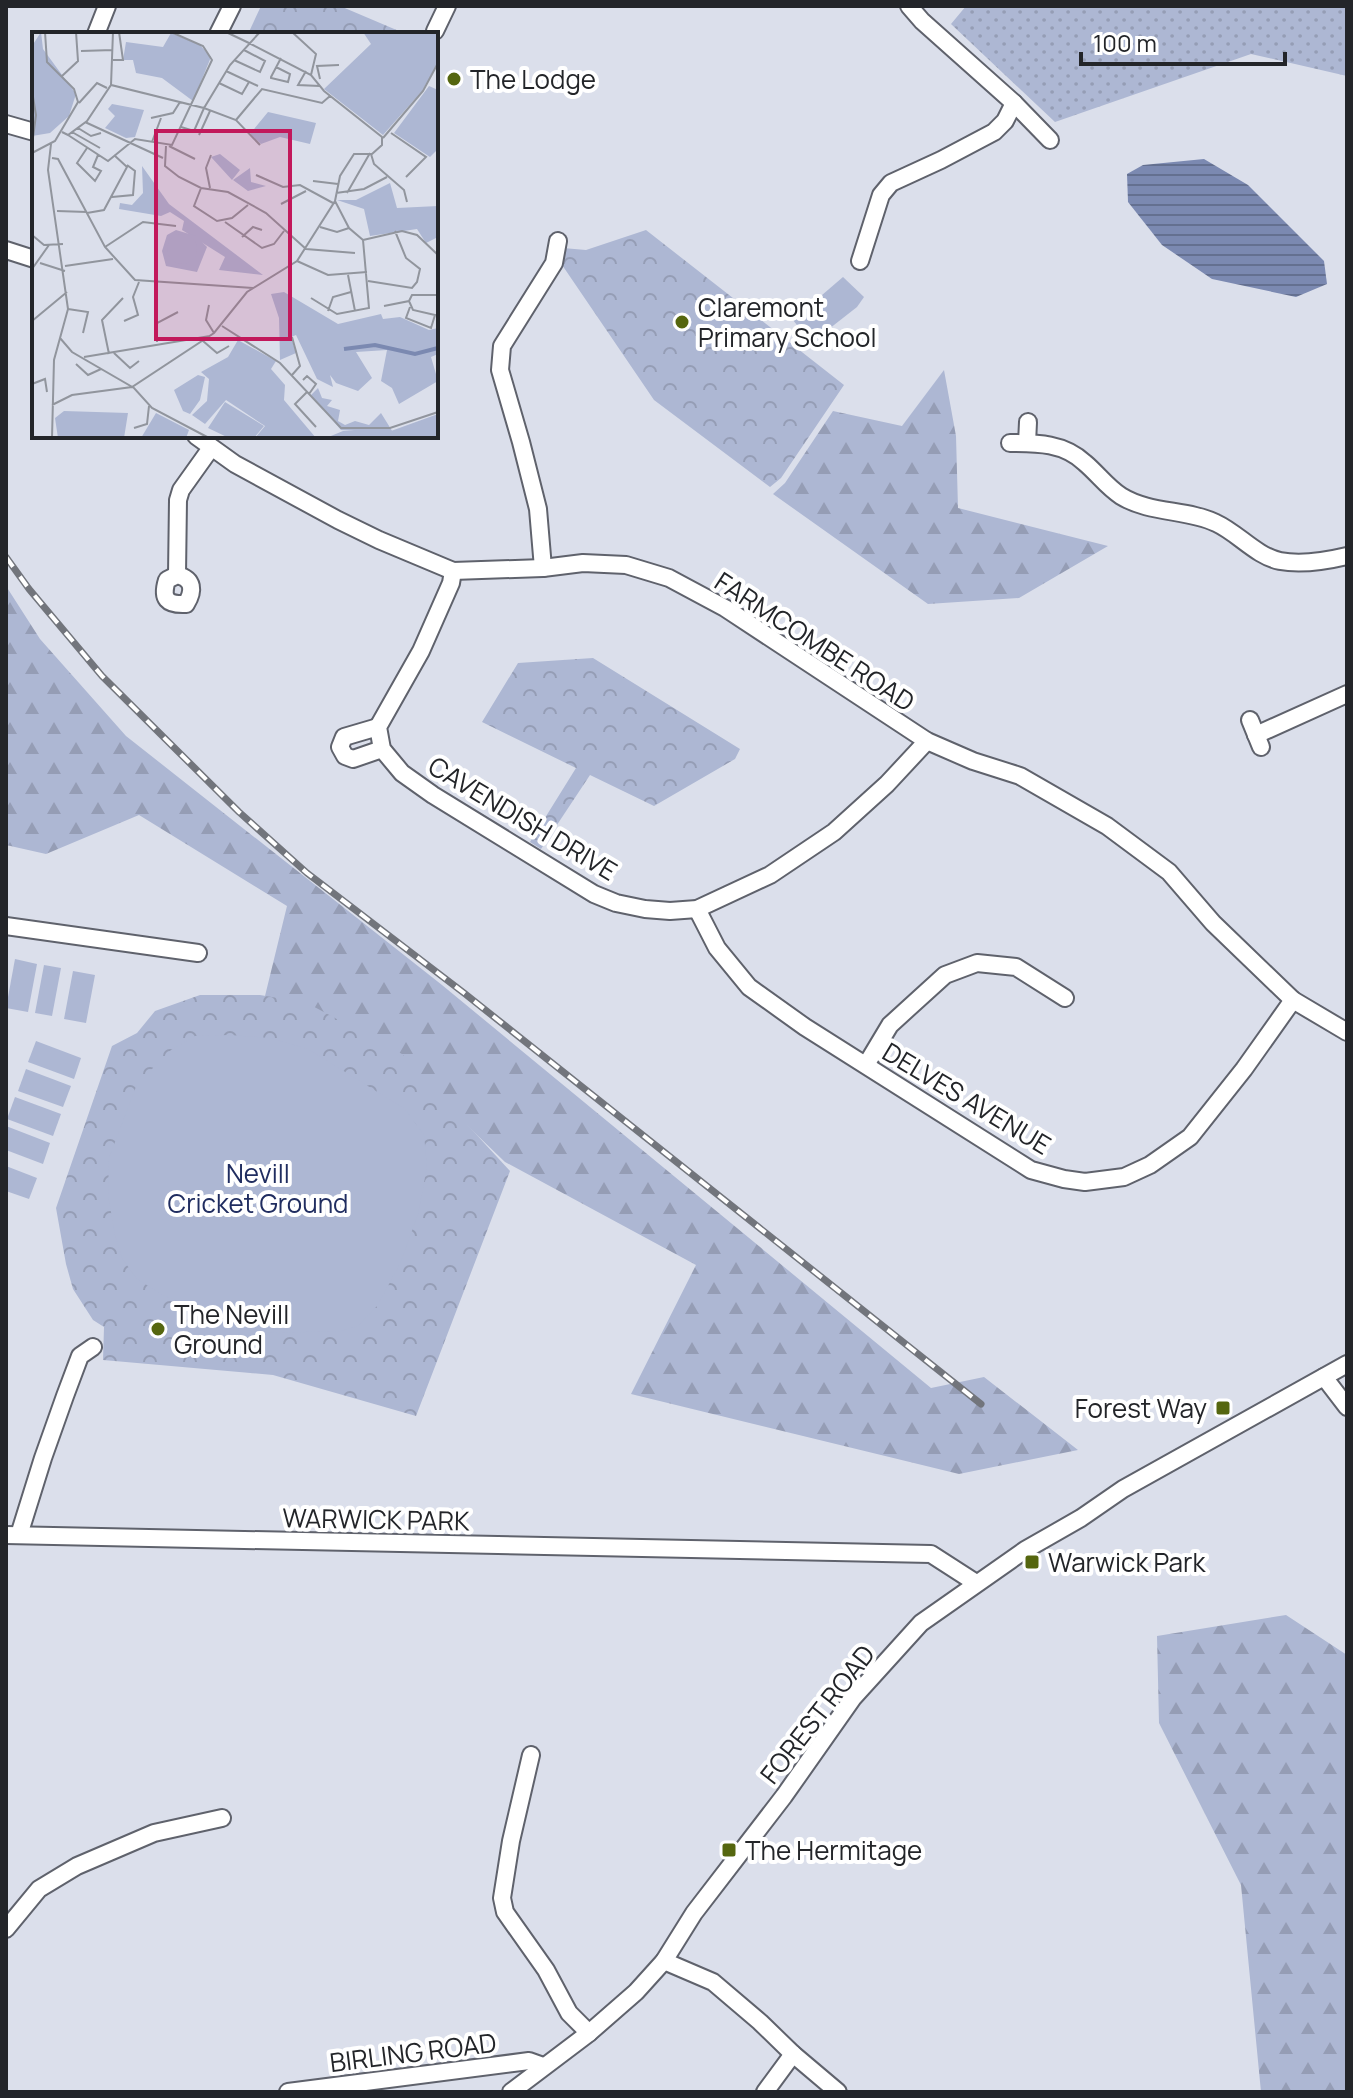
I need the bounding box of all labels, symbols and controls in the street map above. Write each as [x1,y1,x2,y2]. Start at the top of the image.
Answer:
scale bar [1081,16,1285,66]
text: 100 m [1093,26,1157,59]
inset map [32,32,438,438]
place label: The Lodge [470,61,596,97]
marker: The Lodge [445,70,463,88]
place label: Claremont Primary School [698,289,876,355]
marker: Claremont Primary School [673,313,691,331]
street label: FARMCOMBE ROAD [708,563,922,719]
street label: CAVENDISH DRIVE [422,747,624,889]
street label: DELVES AVENUE [876,1033,1058,1163]
park label: Nevill Cricket Ground [168,1155,348,1221]
place label: The Nevill Ground [174,1296,289,1362]
marker: The Nevill Ground [149,1320,167,1338]
place label: Forest Way [1075,1390,1207,1426]
marker: Forest Way [1214,1399,1232,1417]
street label: WARWICK PARK [282,1499,470,1539]
place label: Warwick Park [1048,1544,1206,1580]
marker: Warwick Park [1023,1553,1041,1571]
street label: FOREST ROAD [751,1637,883,1791]
place label: The Hermitage [745,1832,922,1868]
marker: The Hermitage [720,1841,738,1859]
street label: BIRLING ROAD [328,2024,498,2080]

